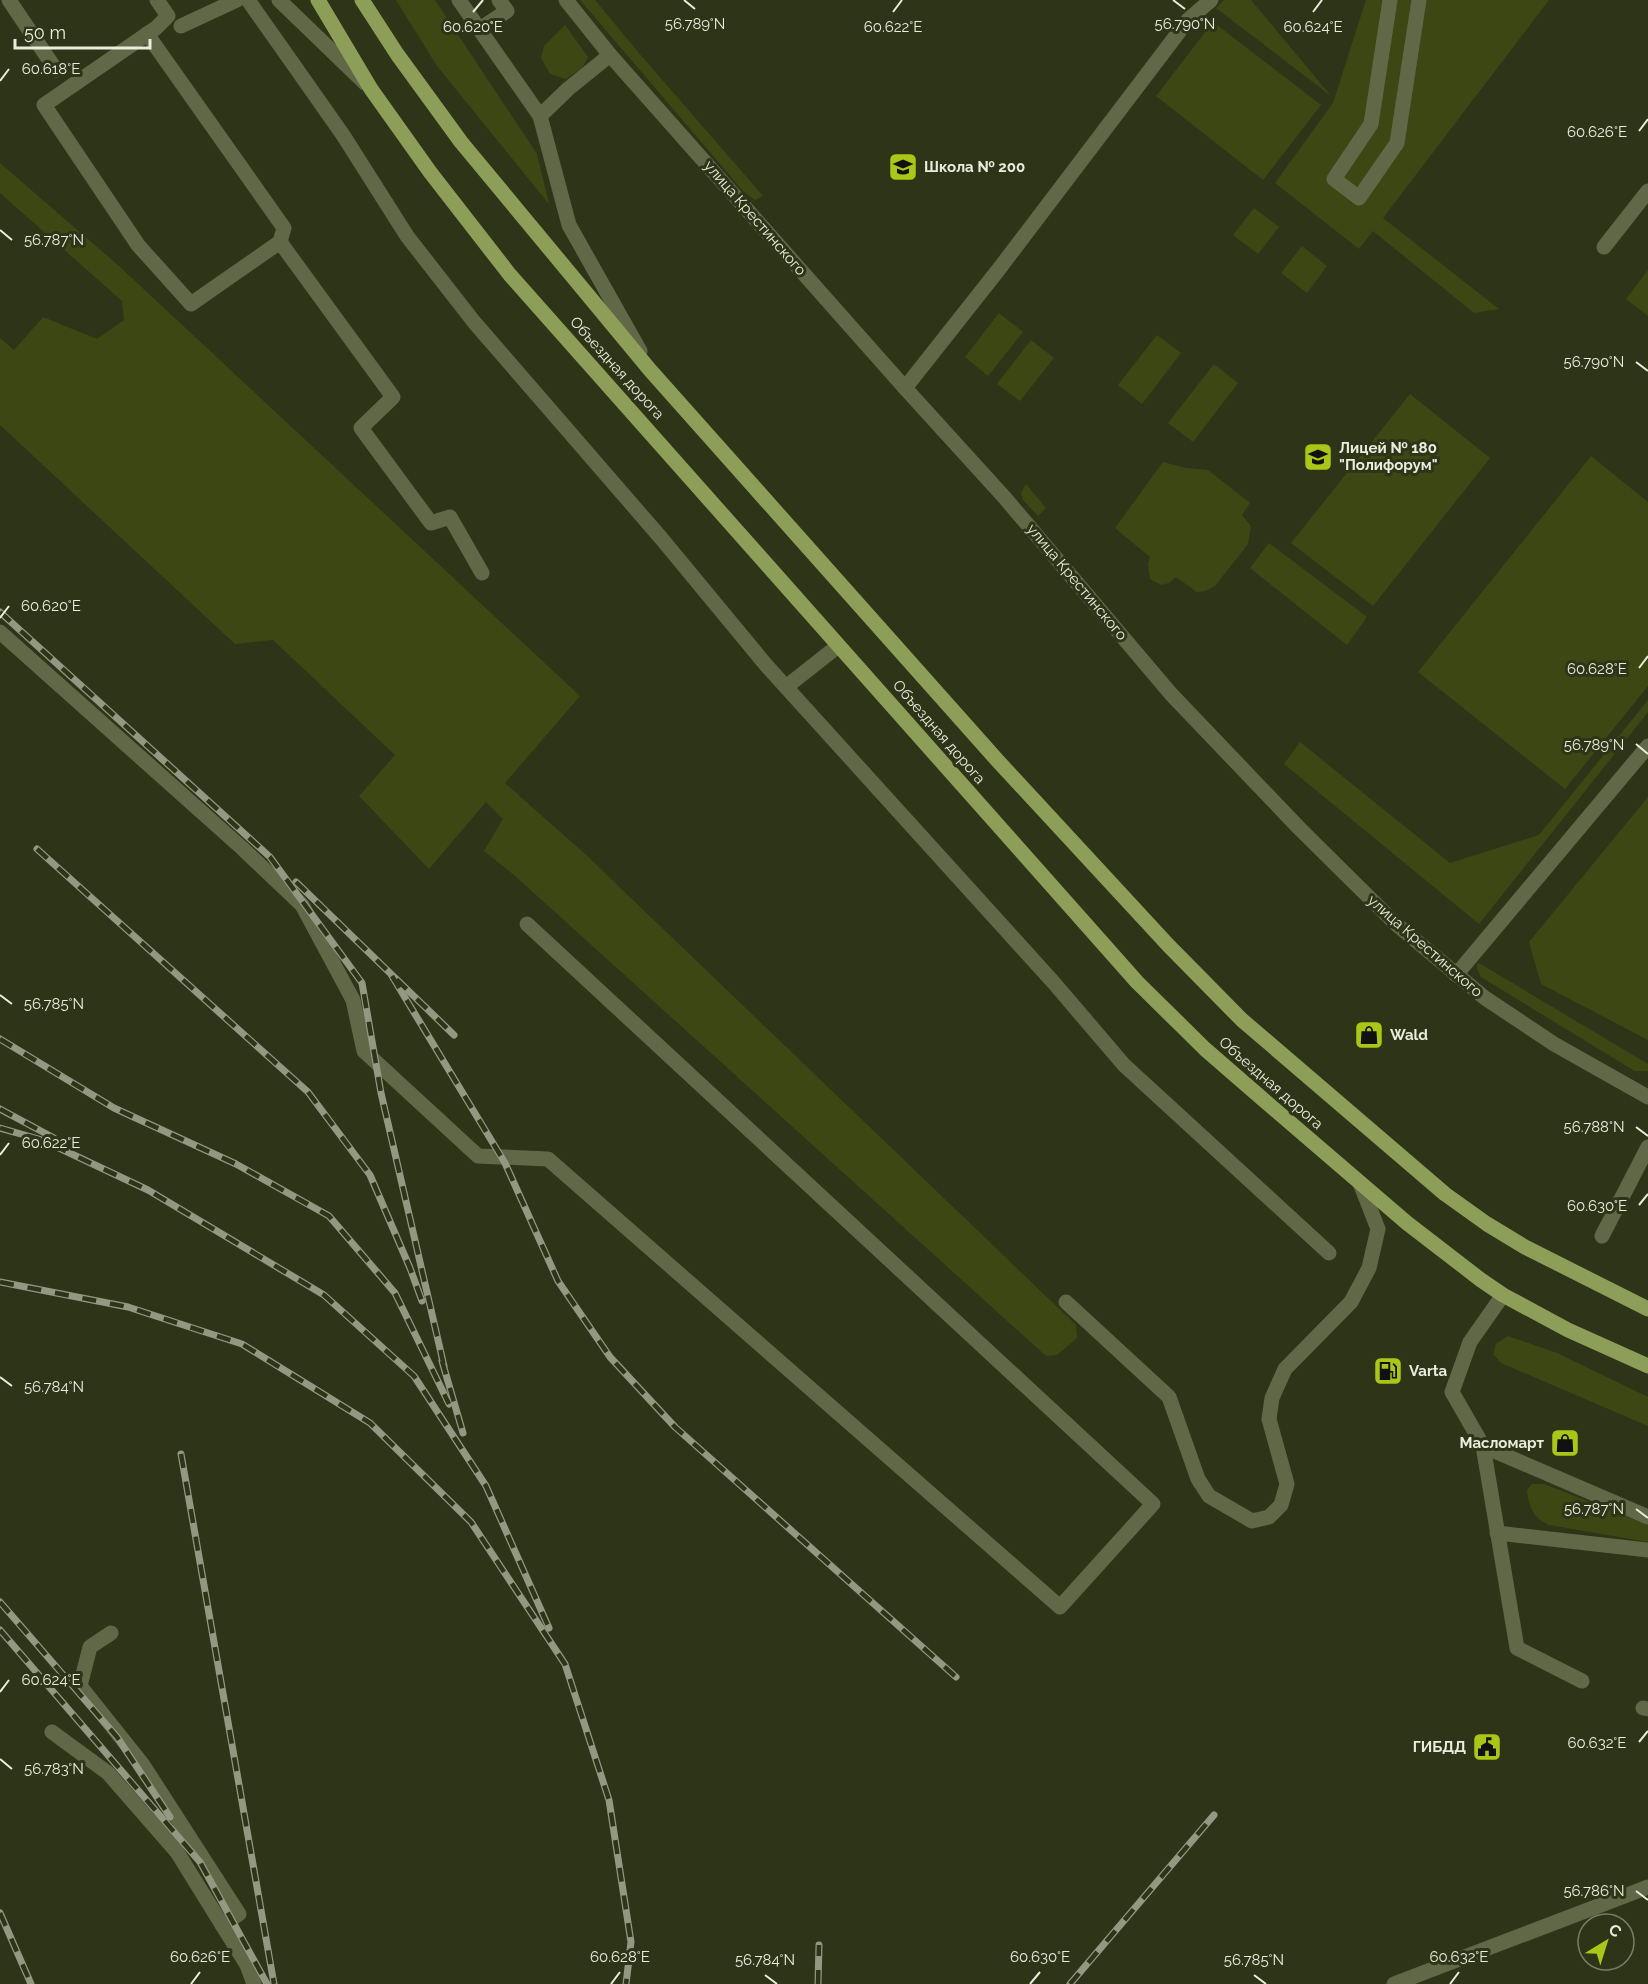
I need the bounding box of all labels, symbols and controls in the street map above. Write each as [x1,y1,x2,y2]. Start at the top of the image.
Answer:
scale bar [15,12,150,50]
text: 56.789°N [665,15,725,33]
text: 56.790°N [1155,15,1215,33]
text: 60.620°E [443,18,503,36]
text: 60.622°E [864,18,922,36]
text: 60.624°E [1283,18,1343,36]
text: 50 m [24,22,66,43]
text: 60.618°E [22,60,80,78]
text: 60.626°E [1567,123,1627,141]
school or university icon: Школа № 200 [887,151,919,183]
street label: улица Крестинского [700,157,810,279]
place label: Школа № 200 [924,158,1025,176]
text: 56.787°N [24,231,84,249]
street label: Объездная дорога [566,313,668,423]
text: 56.790°N [1564,353,1624,371]
place label: Лицей № 180 "Полифорум" [1339,439,1438,474]
school or university icon: Лицей № 180 "Полифорум" [1302,441,1334,473]
street label: улица Крестинского [1023,520,1131,644]
text: 60.620°E [21,597,81,615]
text: 60.628°E [1567,660,1627,678]
street label: Объездная дорога [889,676,989,788]
text: 56.789°N [1564,736,1624,754]
street label: улица Крестинского [1364,891,1486,1001]
text: 56.785°N [24,995,84,1013]
shop icon: Wald [1353,1019,1385,1051]
place label: Wald [1390,1026,1428,1044]
street label: Объездная дорога [1215,1033,1327,1133]
text: 56.788°N [1563,1118,1625,1136]
text: 60.622°E [22,1134,80,1152]
text: 60.630°E [1567,1197,1627,1215]
fuel station icon: Varta [1372,1355,1404,1387]
place label: Varta [1409,1362,1447,1380]
text: 56.784°N [24,1378,84,1396]
shop icon: Масломарт [1549,1427,1581,1459]
place label: Масломарт [1460,1434,1545,1452]
text: 56.787°N [1564,1500,1624,1518]
text: 60.624°E [21,1671,81,1689]
public building icon: ГИБДД [1471,1731,1503,1763]
text: 60.632°E [1568,1734,1626,1752]
place label: ГИБДД [1413,1738,1466,1756]
text: 56.783°N [24,1760,84,1778]
text: 56.786°N [1563,1882,1625,1900]
north arrow [1576,1912,1636,1972]
text: С [1605,1920,1625,1941]
text: 60.626°E [170,1948,230,1966]
text: 60.628°E [590,1948,650,1966]
text: 60.630°E [1010,1948,1070,1966]
text: 60.632°E [1430,1948,1488,1966]
text: 56.784°N [735,1951,795,1969]
text: 56.785°N [1224,1951,1284,1969]

